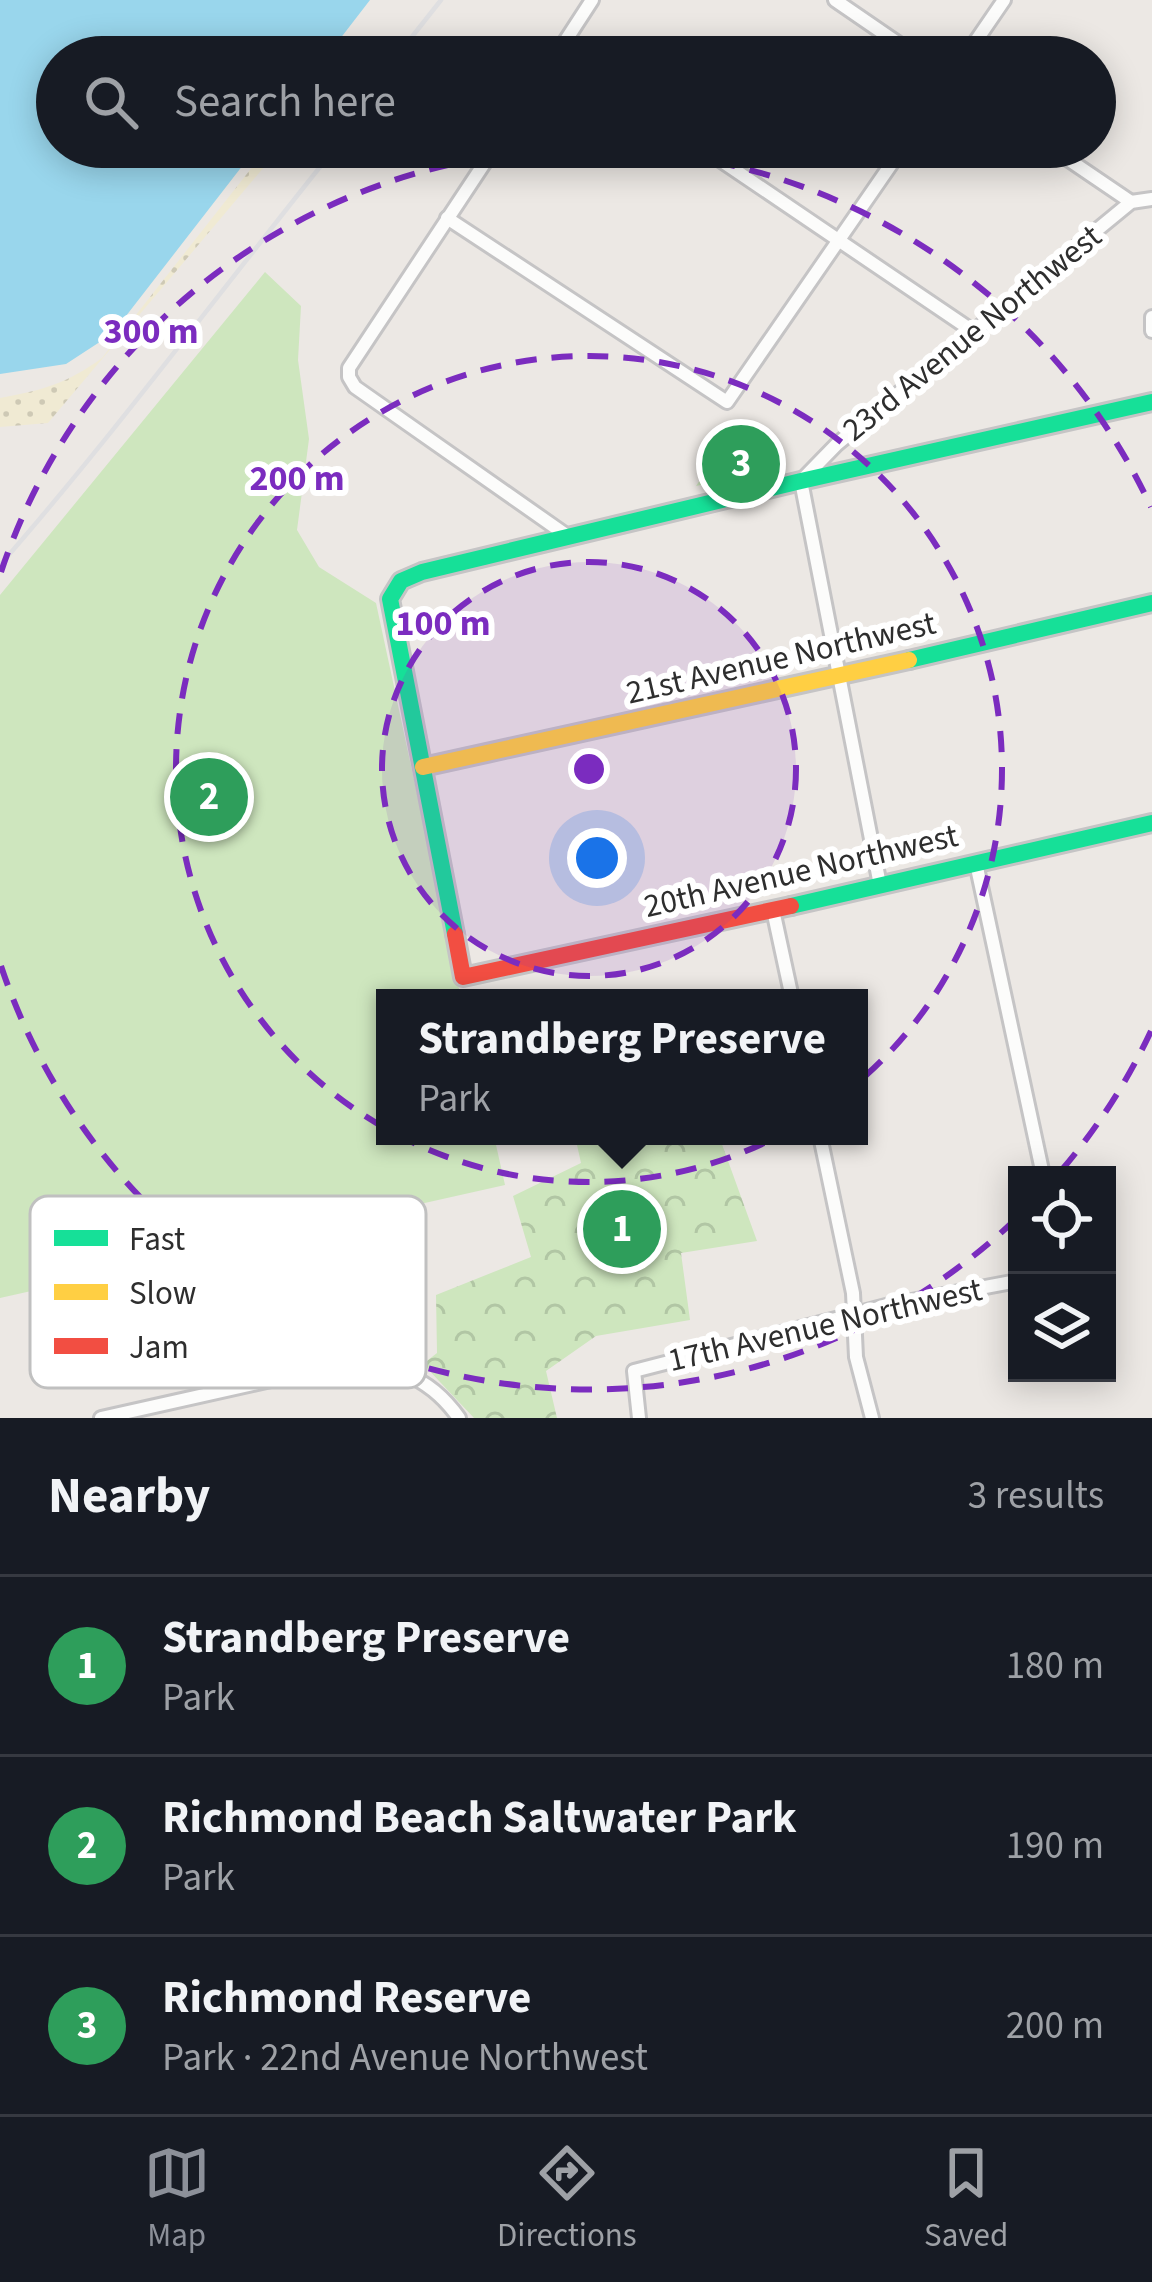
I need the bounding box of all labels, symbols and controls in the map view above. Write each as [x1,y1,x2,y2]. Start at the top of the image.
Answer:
search box [36,36,1116,168]
icon: search [78,69,144,135]
text: Search here [174,70,396,134]
street label: 23rd Avenue Northwest [832,214,1112,452]
text: 300 m [103,306,199,357]
pin: 3 [702,419,780,509]
text: 200 m [249,453,345,504]
text: 100 m [395,598,491,649]
street label: 21st Avenue Northwest [622,600,940,716]
centre of rings [568,748,610,790]
pin: 2 [170,752,248,842]
street label: 20th Avenue Northwest [639,812,963,930]
your location [567,828,627,888]
popup [376,989,868,1145]
text: Strandberg Preserve [418,1007,826,1071]
text: Park [418,1071,491,1127]
map controls [1008,1166,1116,1382]
button: locate [1008,1166,1116,1274]
pin: 1 [583,1184,661,1274]
legend [30,1196,426,1388]
text: Fast [129,1216,185,1263]
street label: 17th Avenue Northwest [663,1266,987,1384]
text: Slow [129,1270,197,1317]
button: layers [1008,1274,1116,1382]
text: Jam [129,1324,189,1371]
text: Nearby [48,1460,210,1532]
text: 3 results [968,1468,1104,1524]
text: Strandberg Preserve [162,1606,570,1670]
text: 1 [77,1638,97,1694]
text: 180 m [1006,1638,1104,1694]
text: Park [162,1670,235,1726]
text: Richmond Beach Saltwater Park [162,1786,797,1850]
text: 2 [77,1818,97,1874]
text: 190 m [1006,1818,1104,1874]
text: Park [162,1850,235,1906]
text: Richmond Reserve [162,1966,531,2030]
text: 3 [77,1998,97,2054]
text: 200 m [1006,1998,1104,2054]
text: Park · 22nd Avenue Northwest [162,2030,648,2086]
tab: Map [144,2140,210,2259]
tab: Directions [497,2140,637,2259]
tab: Saved [924,2140,1008,2259]

